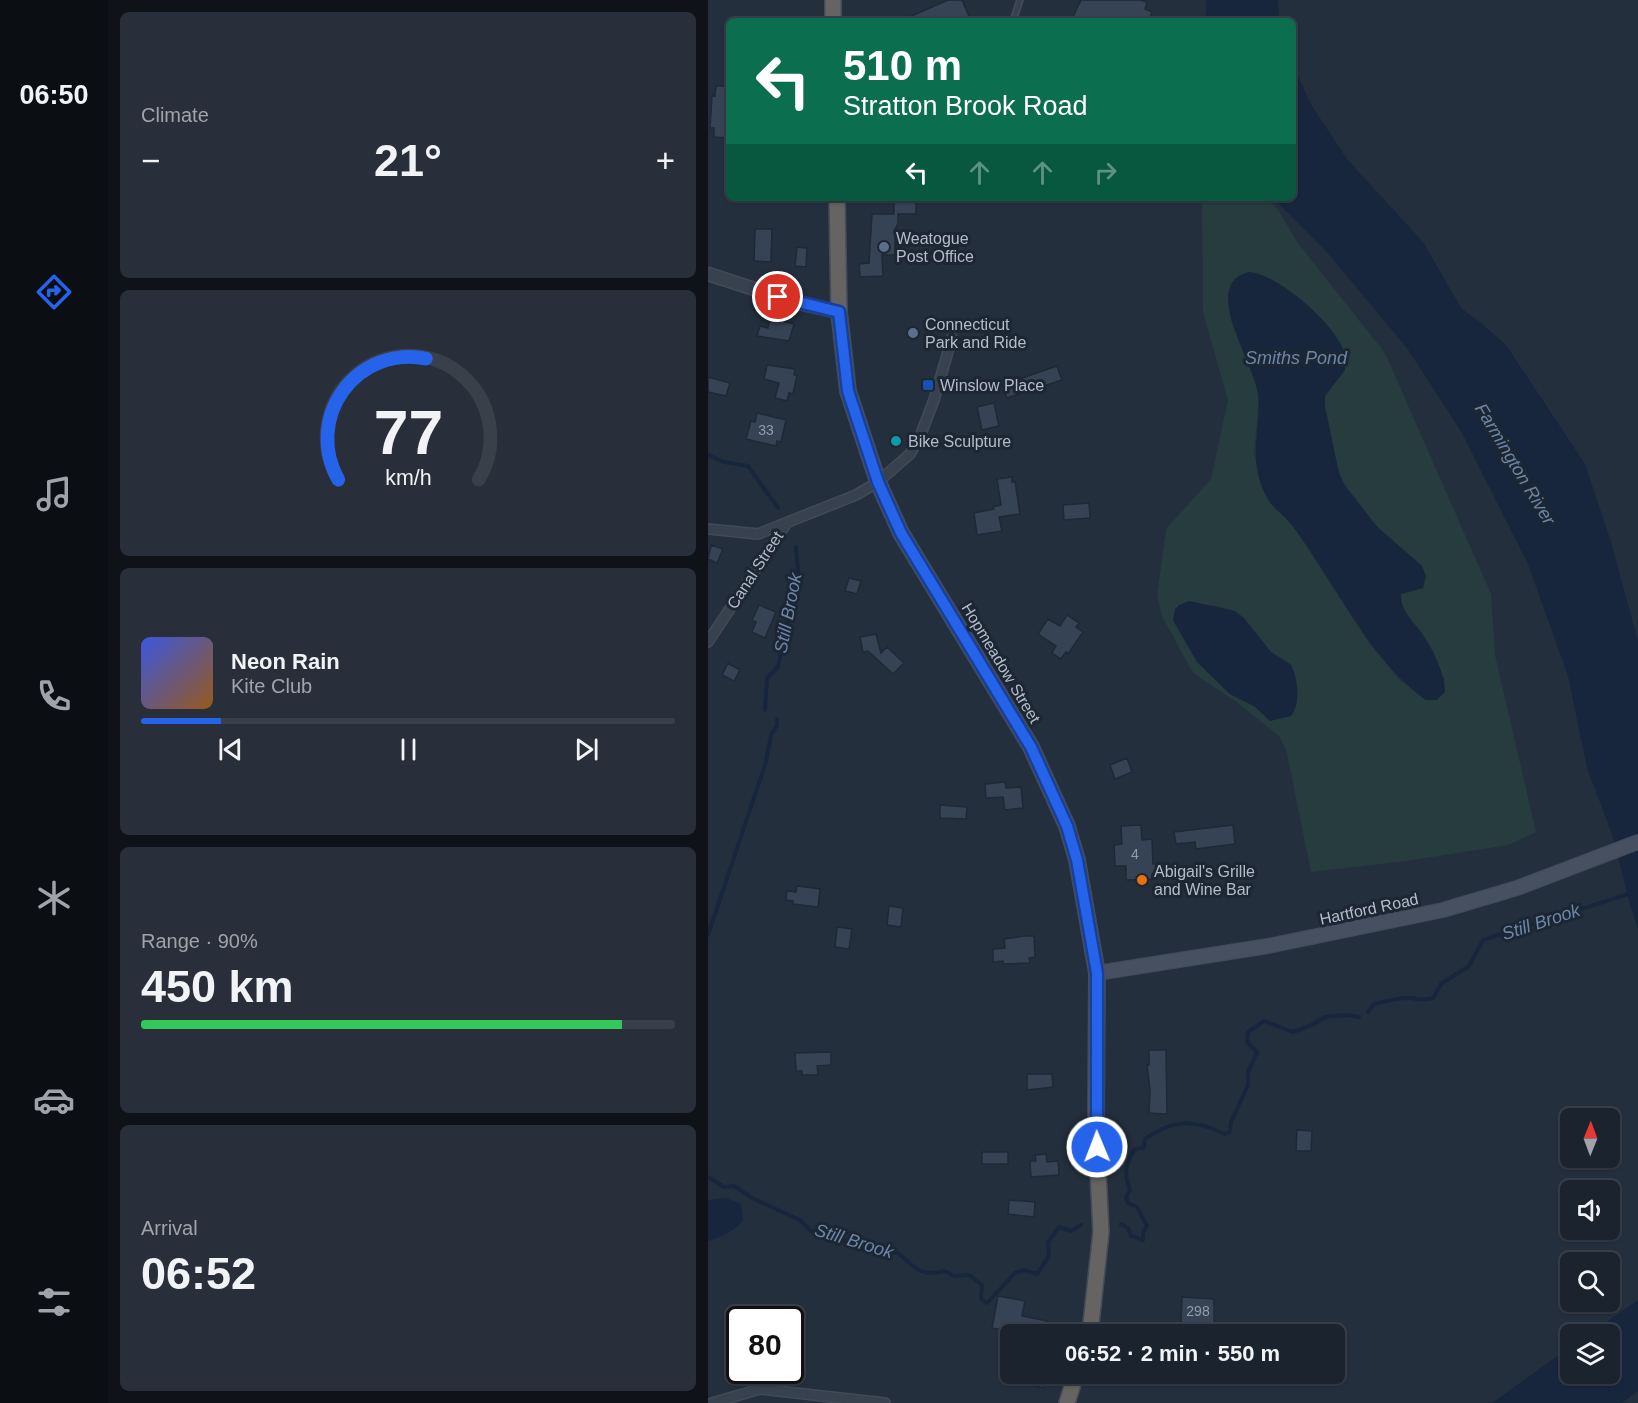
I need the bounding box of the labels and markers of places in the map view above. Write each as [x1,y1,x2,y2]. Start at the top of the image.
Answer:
place label: Weatogue Post Office [896,230,974,265]
marker: Weatogue Post Office [877,240,891,254]
pin [752,271,803,322]
place label: Connecticut Park and Ride [925,316,1026,351]
marker: Connecticut Park and Ride [906,326,920,340]
place label: Winslow Place [940,377,1044,394]
marker: Winslow Place [921,378,935,392]
place label: Bike Sculpture [908,433,1011,450]
marker: Bike Sculpture [889,434,903,448]
place label: Abigail's Grille and Wine Bar [1154,863,1255,898]
marker: Abigail's Grille and Wine Bar [1135,873,1149,887]

